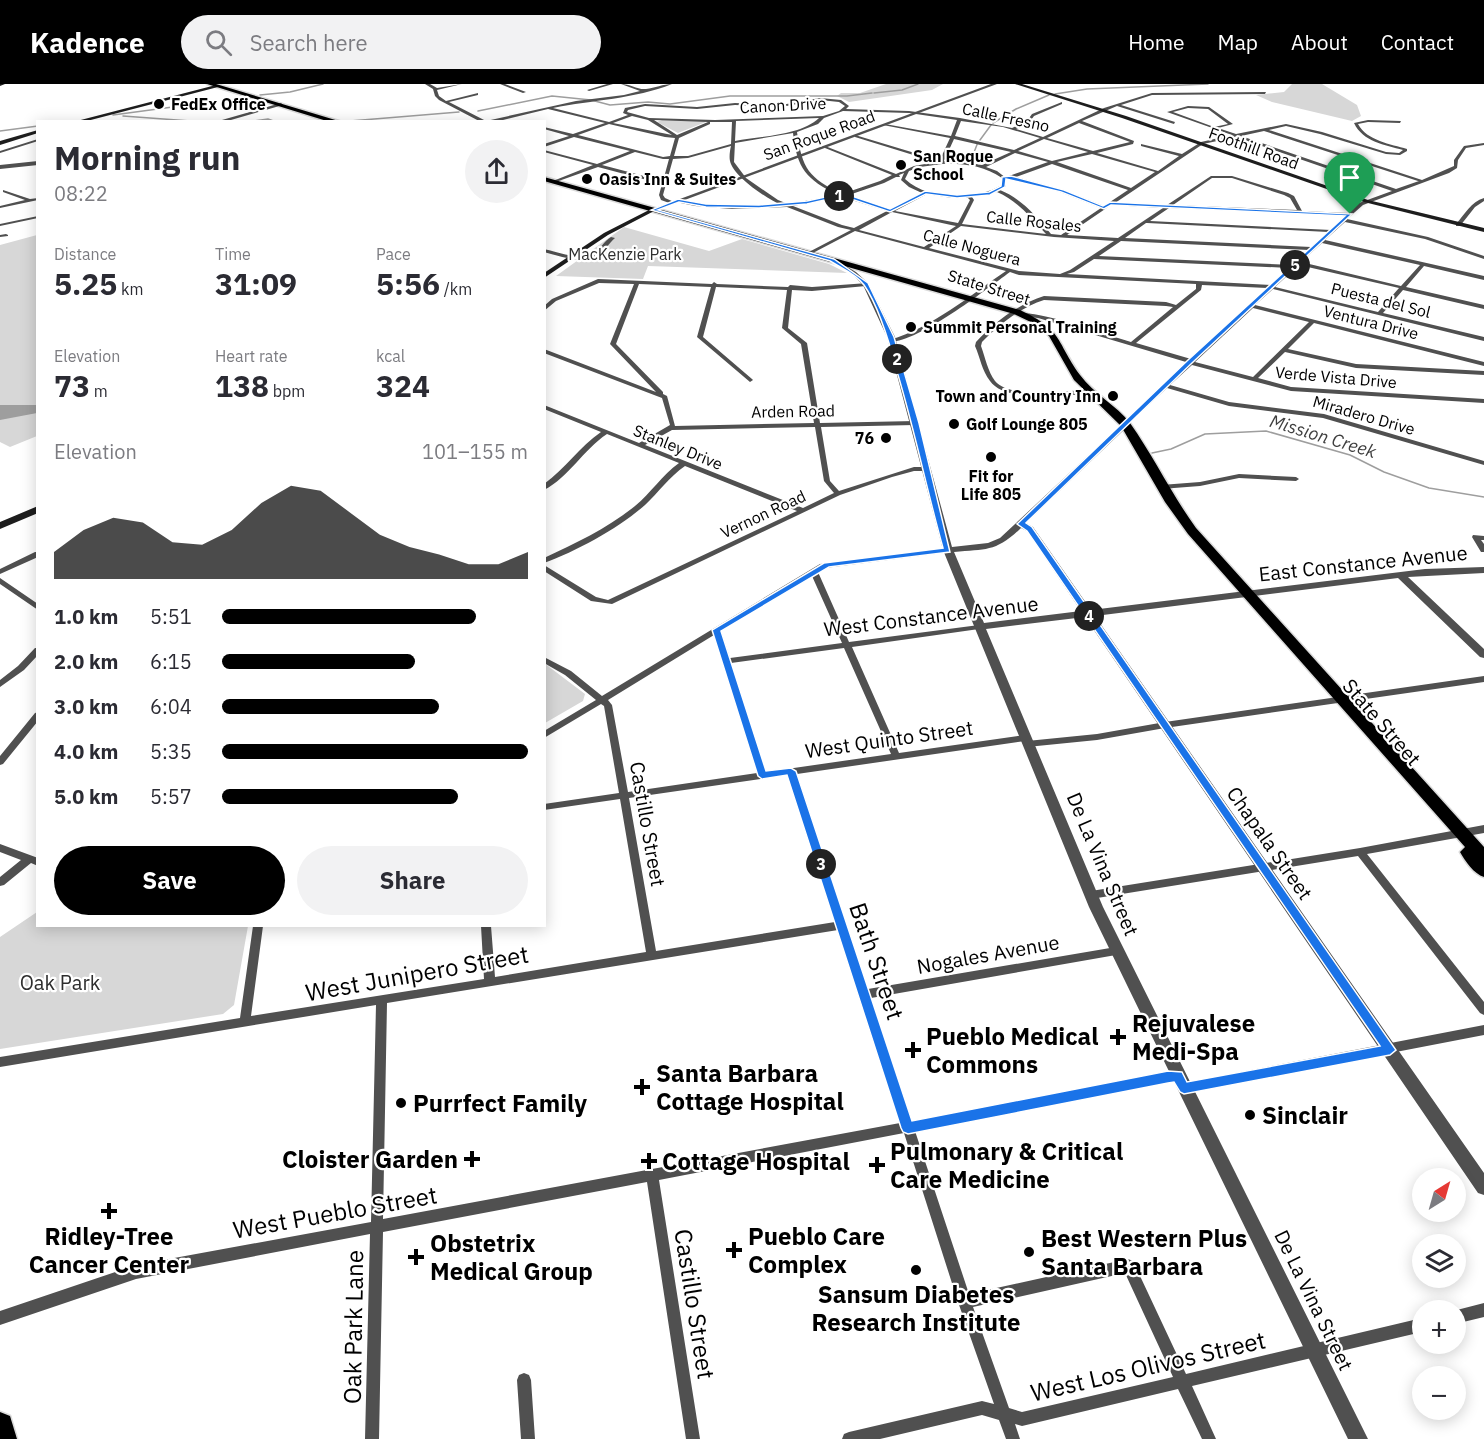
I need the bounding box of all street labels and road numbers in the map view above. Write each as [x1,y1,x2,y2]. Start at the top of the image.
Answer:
street label: Canon Drive [739,93,827,117]
street label: Calle Fresno [961,98,1051,136]
street label: San Roque Road [760,106,878,164]
street label: Foothill Road [1206,122,1302,174]
street label: Calle Rosales [985,206,1083,236]
street label: Calle Noguera [921,224,1024,270]
street label: State Street [945,265,1033,309]
street label: Puesta del Sol [1329,278,1433,322]
street label: Ventura Drive [1321,301,1421,344]
street label: Verde Vista Drive [1274,362,1398,392]
street label: Miradero Drive [1311,391,1417,439]
street label: Arden Road [751,400,835,422]
street label: Stanley Drive [630,420,726,474]
street label: Vernon Road [717,486,809,542]
street label: East Constance Avenue [1257,539,1469,587]
street label: West Constance Avenue [822,589,1040,643]
street label: State Street [1337,673,1427,771]
street label: West Quinto Street [803,714,975,764]
street label: Castillo Street [624,759,672,889]
street label: Chapala Street [1221,781,1319,905]
street label: De La Vina Street [1061,788,1145,940]
street label: Bath Street [842,898,912,1024]
street label: Nogales Avenue [915,928,1061,980]
street label: West Junipero Street [303,938,531,1008]
street label: West Pueblo Street [231,1178,439,1246]
street label: De La Vina Street [1268,1225,1360,1375]
street label: Castillo Street [667,1227,723,1381]
street label: Oak Park Lane [336,1250,370,1404]
street label: West Los Olivos Street [1027,1323,1269,1409]

